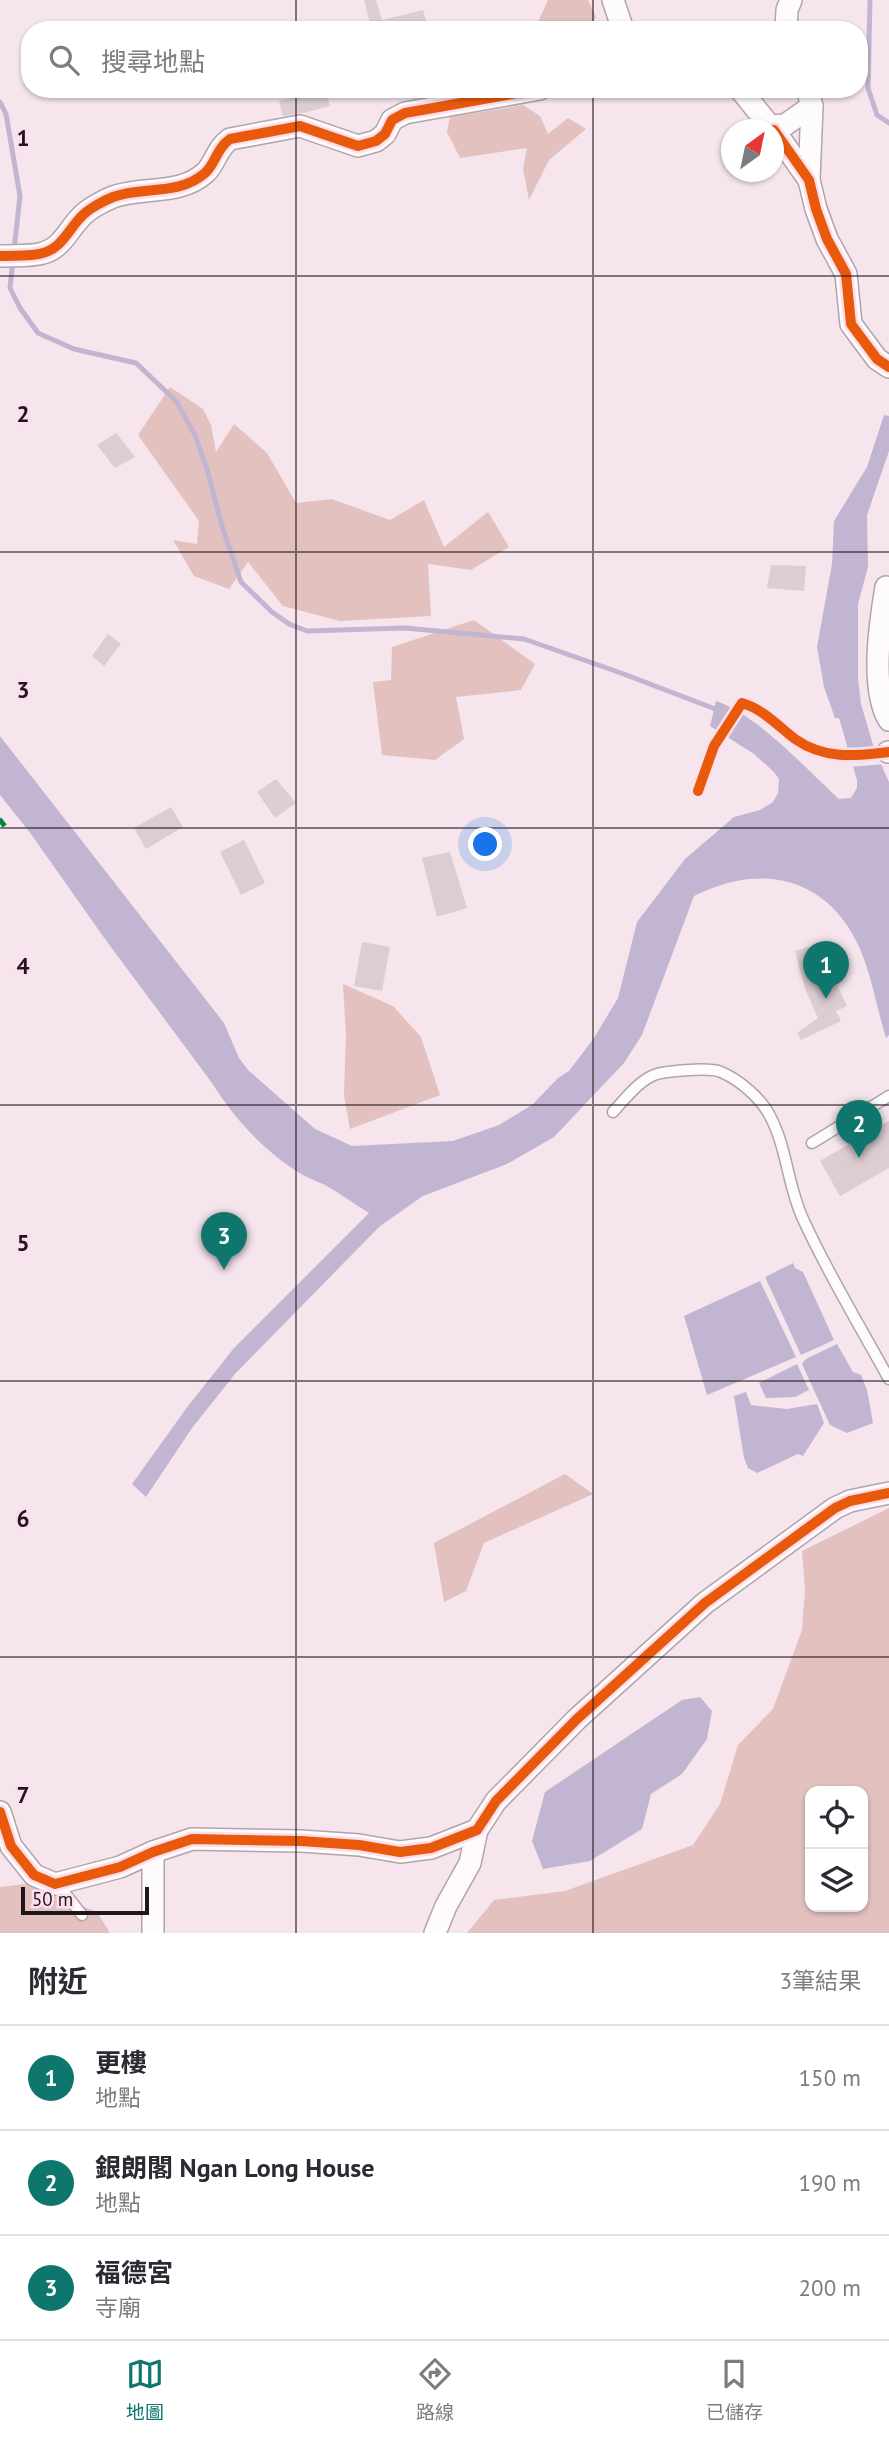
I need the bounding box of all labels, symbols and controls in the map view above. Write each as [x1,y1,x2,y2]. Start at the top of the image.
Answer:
search box [21,21,868,98]
icon: search [45,41,83,79]
text: 搜尋地點 [101,45,205,78]
north arrow [721,119,784,182]
text: 1 [16,123,30,152]
text: 2 [16,399,30,428]
text: 3 [16,675,30,704]
your location [468,827,502,861]
pin: 1 [803,941,849,999]
text: 4 [16,951,30,980]
pin: 2 [836,1100,882,1158]
pin: 3 [201,1212,247,1270]
text: 5 [16,1228,30,1257]
text: 6 [16,1504,30,1533]
text: 7 [16,1780,30,1809]
map controls [805,1786,868,1912]
button: locate [805,1786,868,1849]
button: layers [805,1849,868,1912]
scale bar [21,1884,149,1916]
text: 50 m [32,1887,73,1911]
text: 附近 [28,1961,88,2000]
text: 3筆結果 [779,1966,861,1995]
text: 更樓 [95,2046,147,2079]
text: 1 [44,2063,58,2092]
text: 150 m [799,2063,861,2092]
text: 地點 [95,2083,141,2112]
text: 銀朗閣 Ngan Long House [95,2151,374,2184]
text: 2 [44,2168,58,2197]
text: 190 m [799,2168,861,2197]
text: 地點 [95,2188,141,2217]
text: 福德宮 [95,2256,173,2289]
text: 3 [44,2273,58,2302]
text: 200 m [799,2273,861,2302]
text: 寺廟 [95,2293,141,2322]
tab: 地圖 [126,2355,164,2424]
tab: 路線 [416,2355,454,2424]
tab: 已儲存 [706,2355,763,2424]

